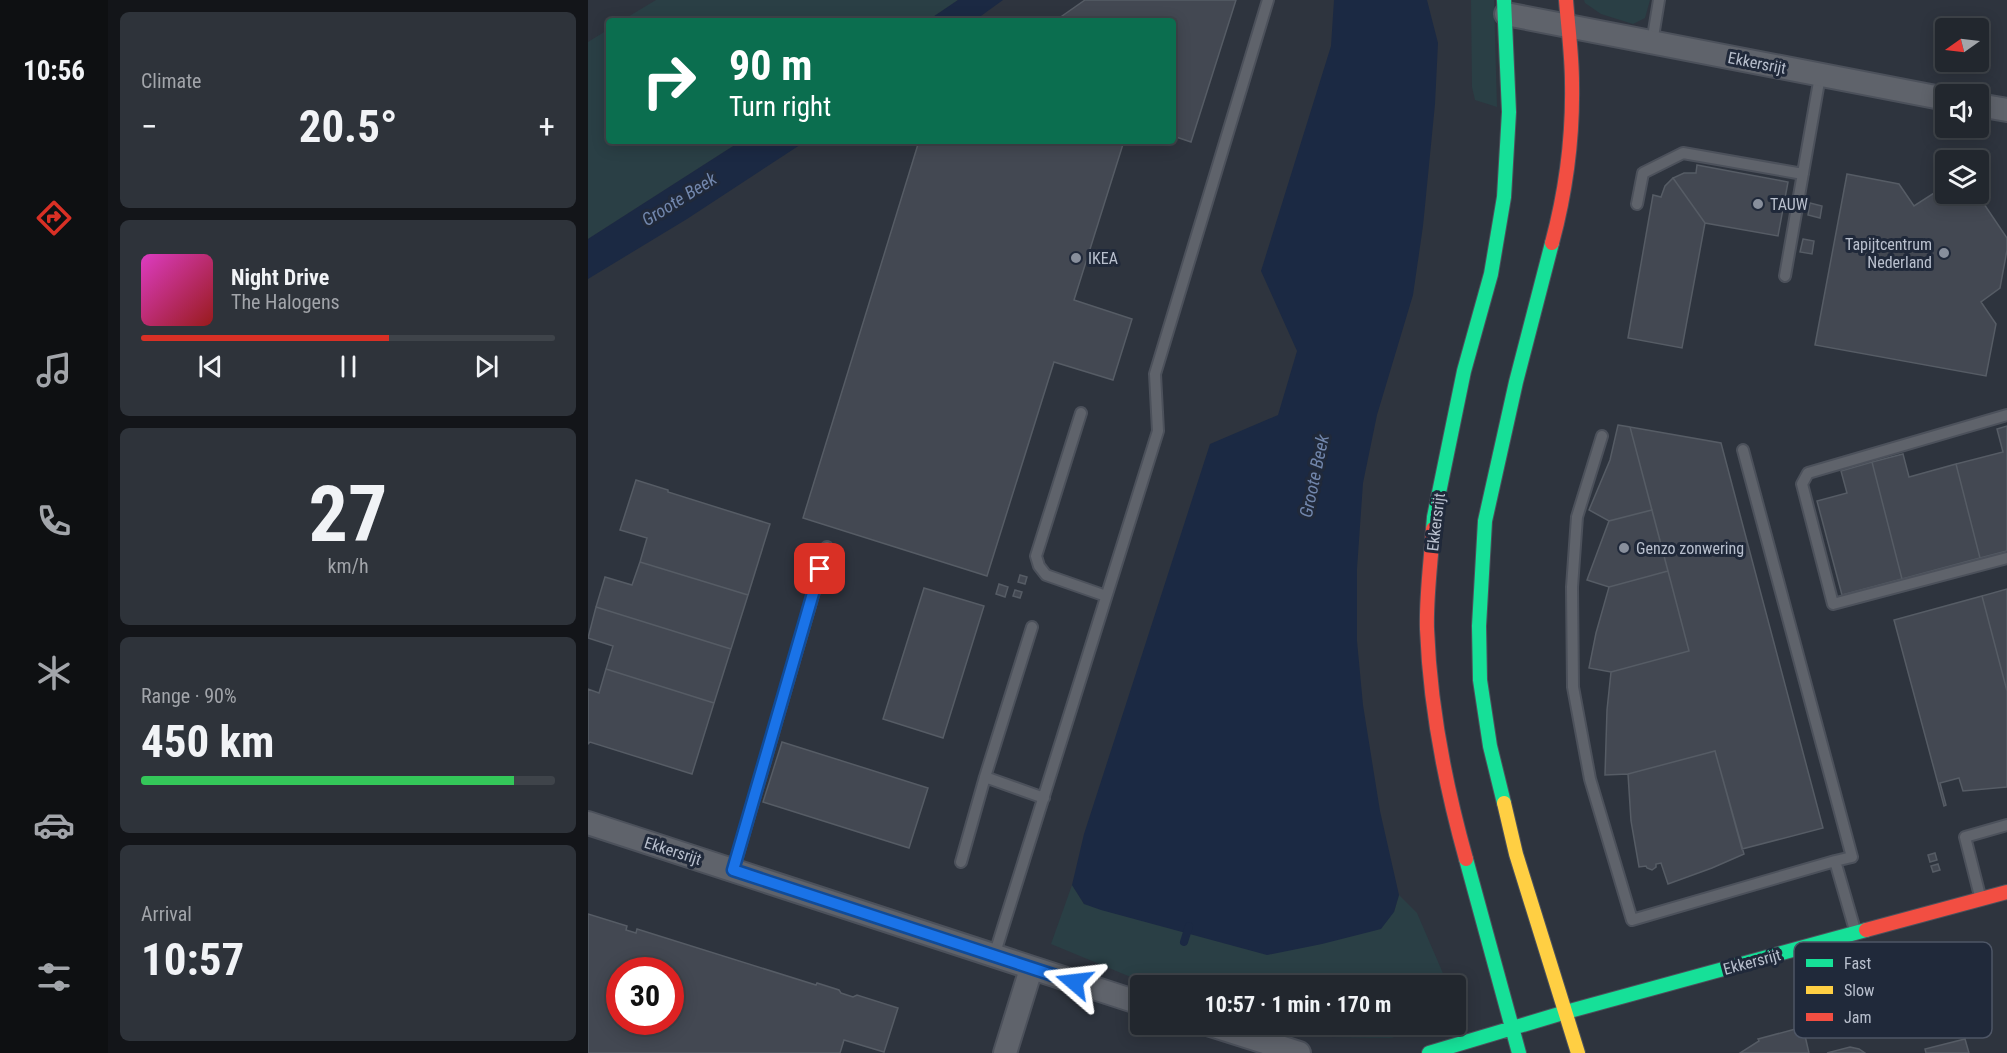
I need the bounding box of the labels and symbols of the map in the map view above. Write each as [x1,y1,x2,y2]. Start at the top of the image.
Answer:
north arrow [1935,18,1989,72]
street label: Ekkersrijt [1726,48,1788,78]
water label: Groote Beek [638,167,721,230]
place label: TAUW [1770,195,1808,214]
marker: TAUW [1751,197,1765,211]
place label: Tapijtcentrum Nederland [1845,235,1932,272]
marker: Tapijtcentrum Nederland [1937,246,1951,260]
place label: IKEA [1088,249,1118,268]
marker: IKEA [1069,251,1083,265]
water label: Groote Beek [1295,432,1333,519]
street label: Ekkersrijt [1423,491,1449,552]
place label: Genzo zonwering [1636,539,1744,558]
marker: Genzo zonwering [1617,541,1631,555]
pin [794,543,845,594]
street label: Ekkersrijt [642,833,704,869]
legend [1794,942,1992,1038]
street label: Ekkersrijt [1721,945,1783,979]
position arrow [1042,950,1106,1014]
text: Fast [1844,954,1871,973]
speed limit sign: 30 [606,957,684,1035]
text: Slow [1844,981,1874,1000]
text: Jam [1844,1008,1871,1027]

